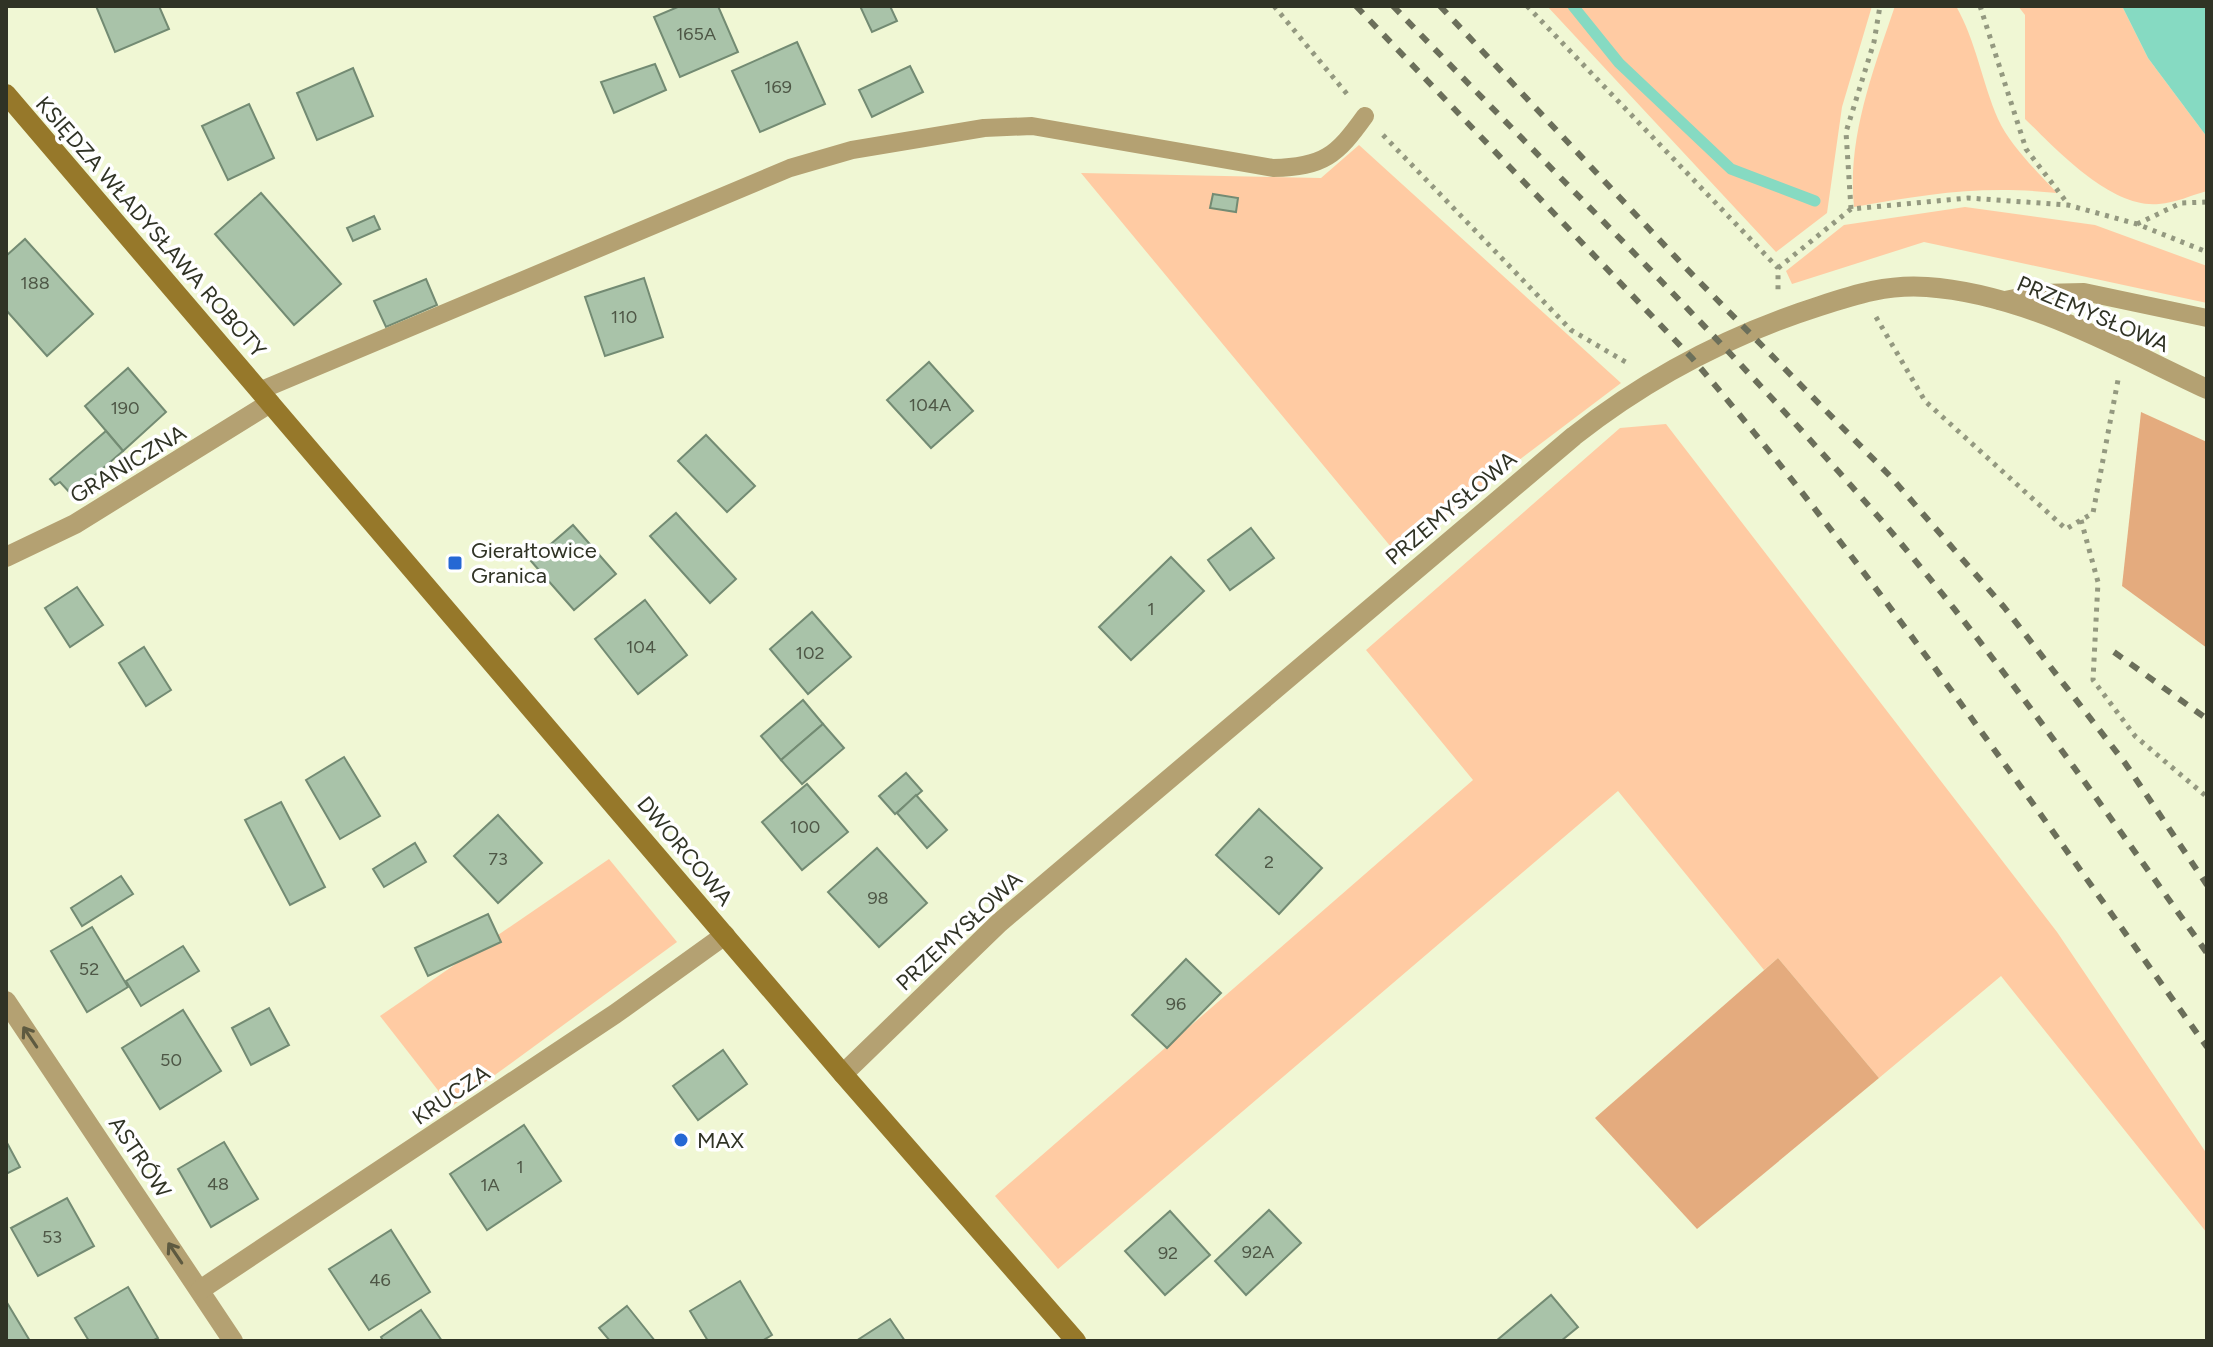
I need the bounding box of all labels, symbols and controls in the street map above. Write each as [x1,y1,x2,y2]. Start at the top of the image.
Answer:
house number: 165A [676,23,716,45]
house number: 169 [764,76,792,98]
street label: KSIĘDZA WŁADYSŁAWA ROBOTY [30,91,272,364]
street label: PRZEMYSŁOWA [2013,270,2173,358]
house number: 188 [20,272,50,294]
house number: 110 [611,306,637,328]
house number: 104A [909,394,951,416]
house number: 190 [110,397,140,419]
street label: GRANICZNA [65,419,191,509]
street label: PRZEMYSŁOWA [1380,445,1522,571]
place label: Gierałtowice Granica [471,537,597,589]
marker: Gierałtowice Granica [446,554,464,572]
house number: 1 [1147,598,1155,620]
house number: 104 [626,636,656,658]
house number: 102 [795,642,825,664]
street label: DWORCOWA [631,791,739,911]
house number: 100 [790,816,820,838]
house number: 73 [488,848,508,870]
house number: 2 [1264,851,1274,873]
street label: PRZEMYSŁOWA [890,866,1028,996]
house number: 98 [867,887,889,909]
house number: 52 [79,958,99,980]
house number: 96 [1166,993,1186,1015]
one-way arrow [22,1026,38,1048]
house number: 50 [160,1049,182,1071]
street label: KRUCZA [407,1059,495,1131]
street label: ASTRÓW [103,1111,177,1203]
place label: MAX [697,1127,745,1154]
marker: MAX [672,1131,690,1149]
house number: 1 [516,1156,524,1178]
house number: 48 [207,1173,229,1195]
house number: 1A [480,1174,500,1196]
house number: 53 [42,1226,62,1248]
house number: 92A [1242,1241,1274,1263]
one-way arrow [166,1242,183,1264]
house number: 92 [1158,1242,1178,1264]
house number: 46 [369,1269,391,1291]

